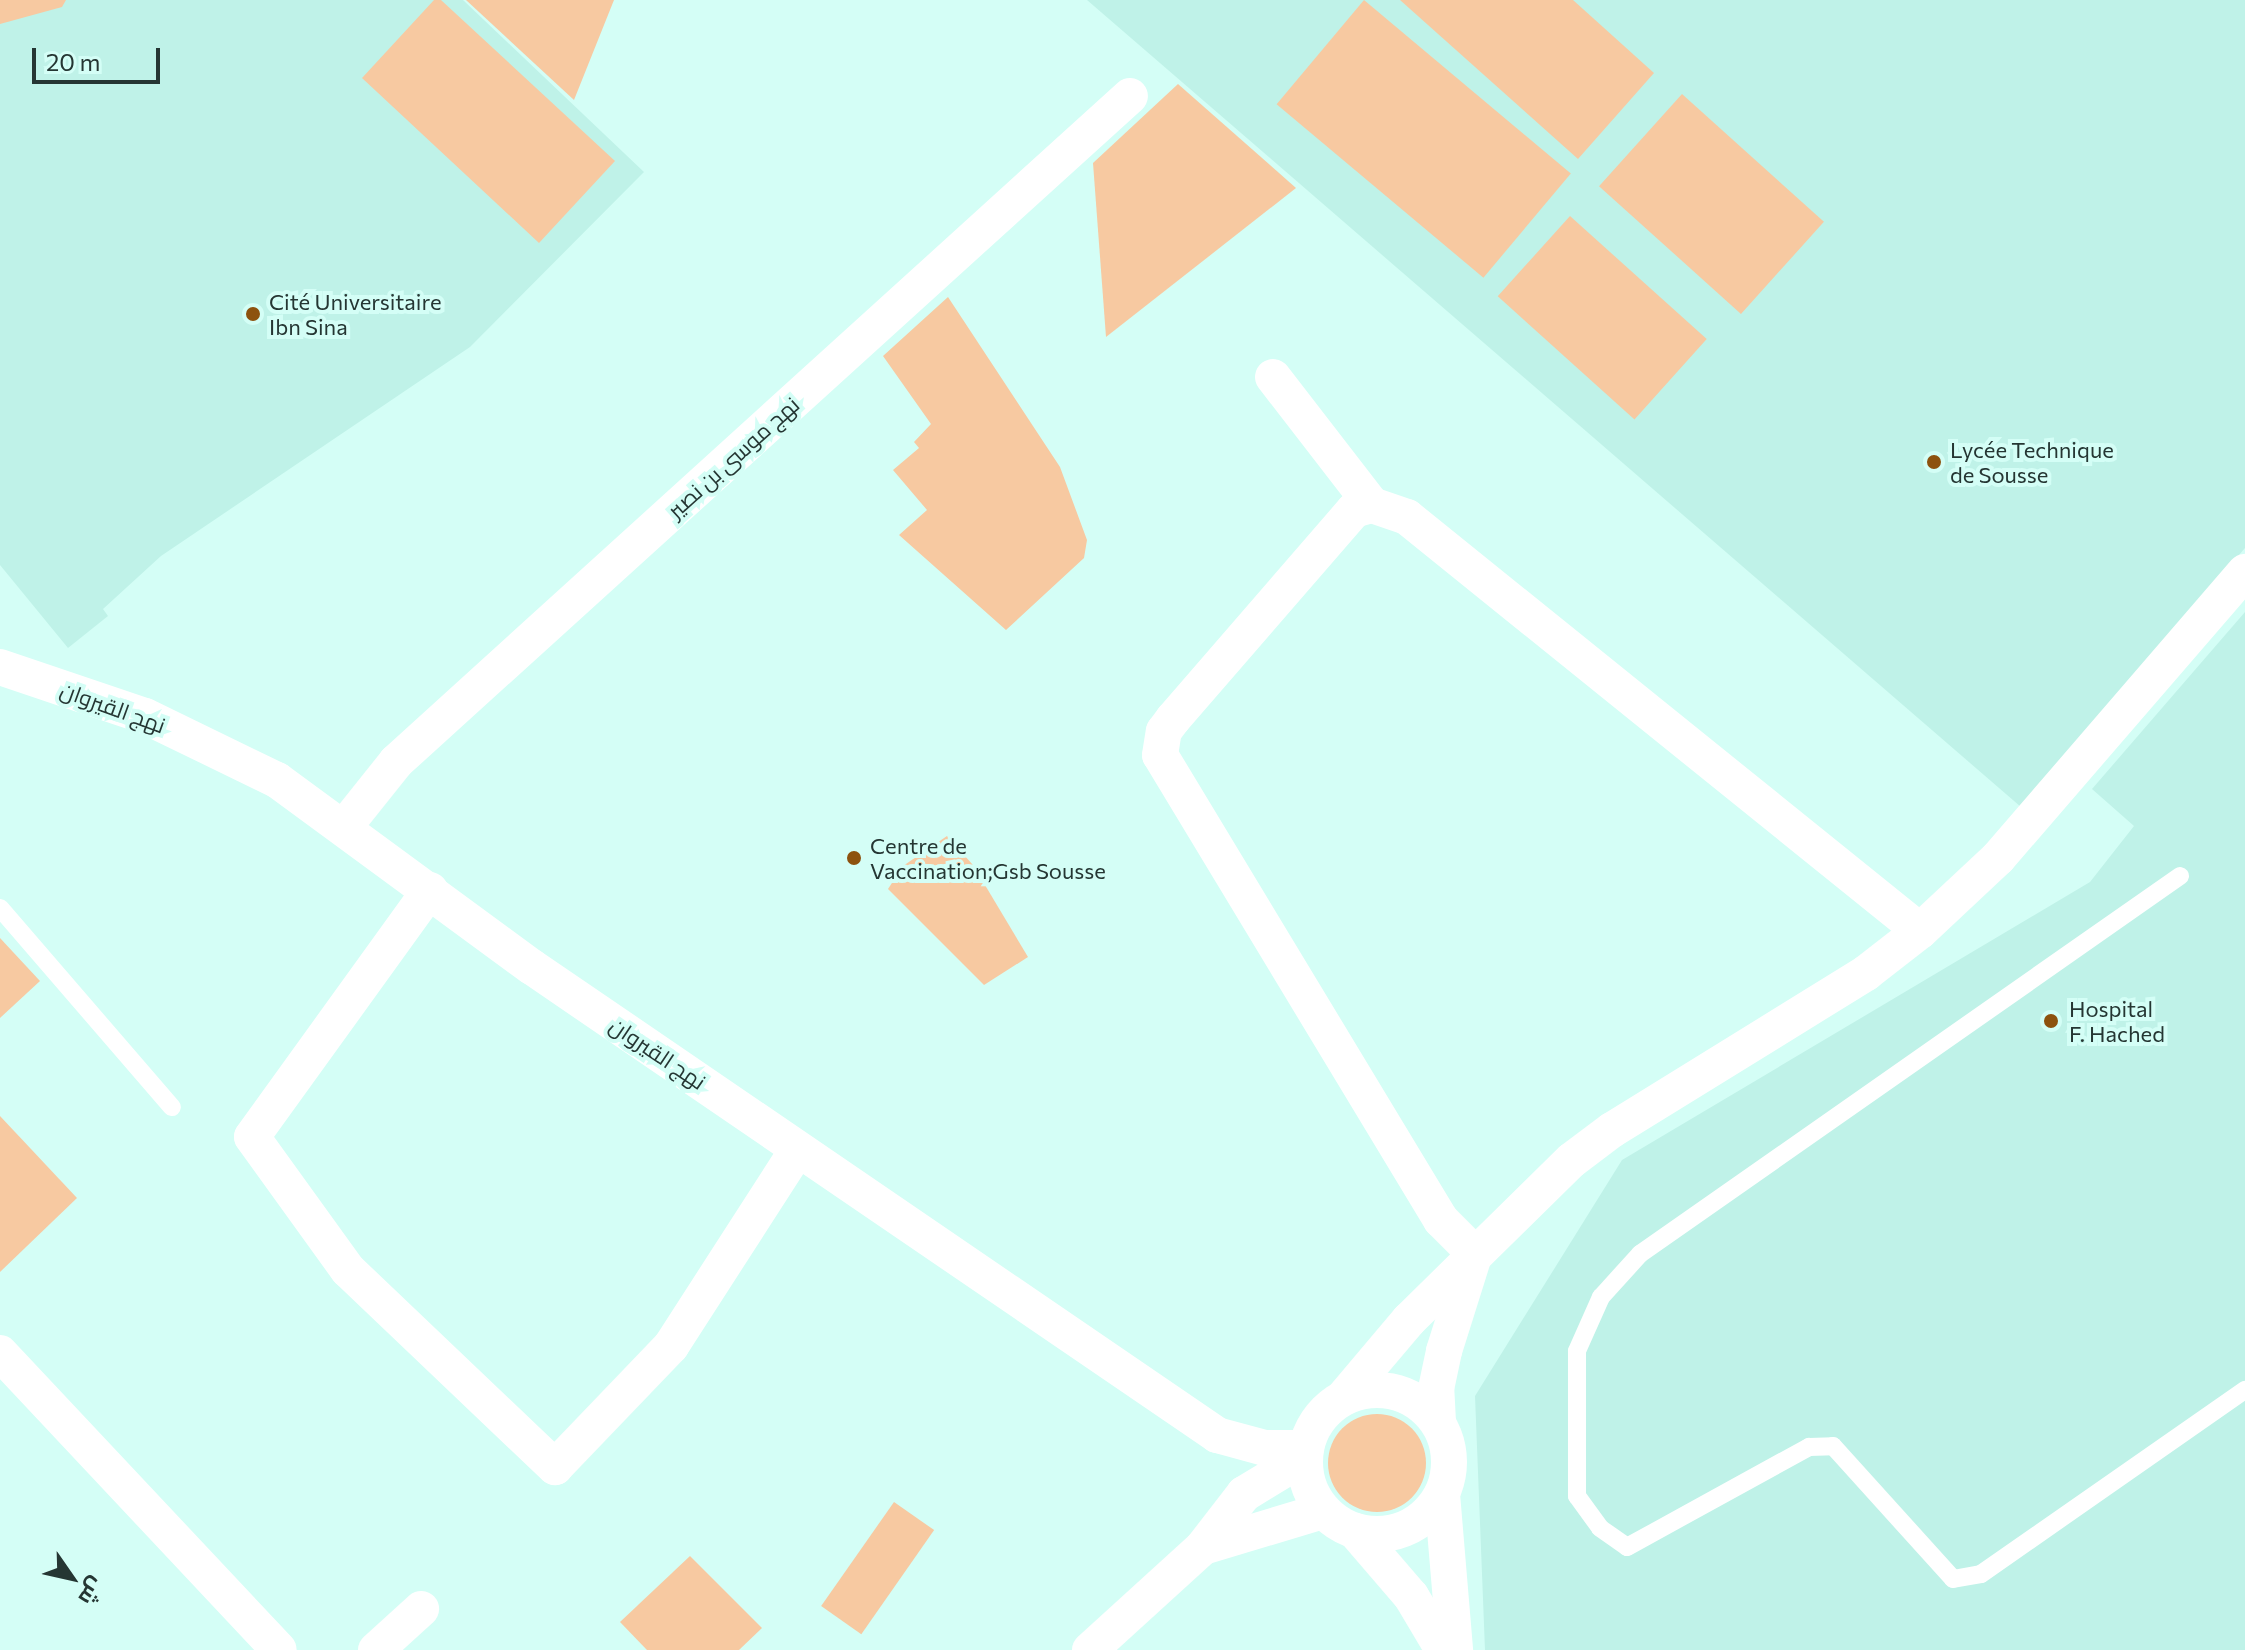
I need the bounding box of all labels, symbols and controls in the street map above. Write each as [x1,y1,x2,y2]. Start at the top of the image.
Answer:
scale bar [36,32,164,82]
text: 20 m [46,47,100,76]
place label: Cité Universitaire Ibn Sina [269,288,442,340]
marker: Cité Universitaire Ibn Sina [244,305,262,323]
street label: نهج موسى بن نصير [662,391,804,523]
place label: Lycée Technique de Sousse [1950,436,2114,488]
marker: Lycée Technique de Sousse [1925,453,1943,471]
street label: نهج القيروان [57,676,169,738]
place label: Centre de Vaccination;Gsb Sousse [870,832,1106,884]
marker: Centre de Vaccination;Gsb Sousse [845,849,863,867]
place label: Hospital F. Hached [2069,995,2165,1046]
marker: Hospital F. Hached [2040,1010,2062,1032]
street label: نهج القيروان [605,1011,711,1095]
north arrow [32,1538,112,1618]
text: ش [73,1572,111,1611]

